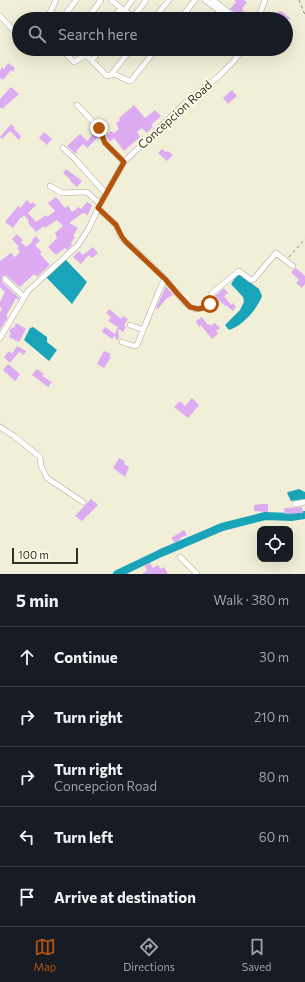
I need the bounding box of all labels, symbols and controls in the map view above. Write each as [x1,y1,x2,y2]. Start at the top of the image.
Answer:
search box [12,12,293,56]
icon: search [26,23,48,45]
text: Search here [58,25,137,43]
street label: Concepcion Road [134,77,214,151]
route end [90,119,108,137]
route start [201,295,219,313]
map controls [257,526,293,562]
button: locate [257,526,293,562]
scale bar [12,546,78,565]
text: 100 m [18,548,49,561]
text: 5 min [16,590,59,611]
text: Walk · 380 m [214,592,289,608]
icon: ahead [16,646,38,668]
text: Continue [54,648,118,666]
text: 30 m [259,649,289,665]
icon: right [16,706,38,728]
text: Turn right [54,708,123,726]
text: 210 m [254,709,289,725]
text: Turn right [54,760,123,778]
icon: right [16,766,38,788]
text: 80 m [259,769,289,785]
text: Concepcion Road [54,778,157,794]
icon: left [16,826,38,848]
text: Turn left [54,828,113,846]
text: 60 m [259,829,289,845]
icon: arrive [16,886,38,908]
text: Arrive at destination [54,888,196,906]
tab: Map [34,936,56,973]
tab: Directions [123,936,175,973]
tab: Saved [242,936,271,973]

